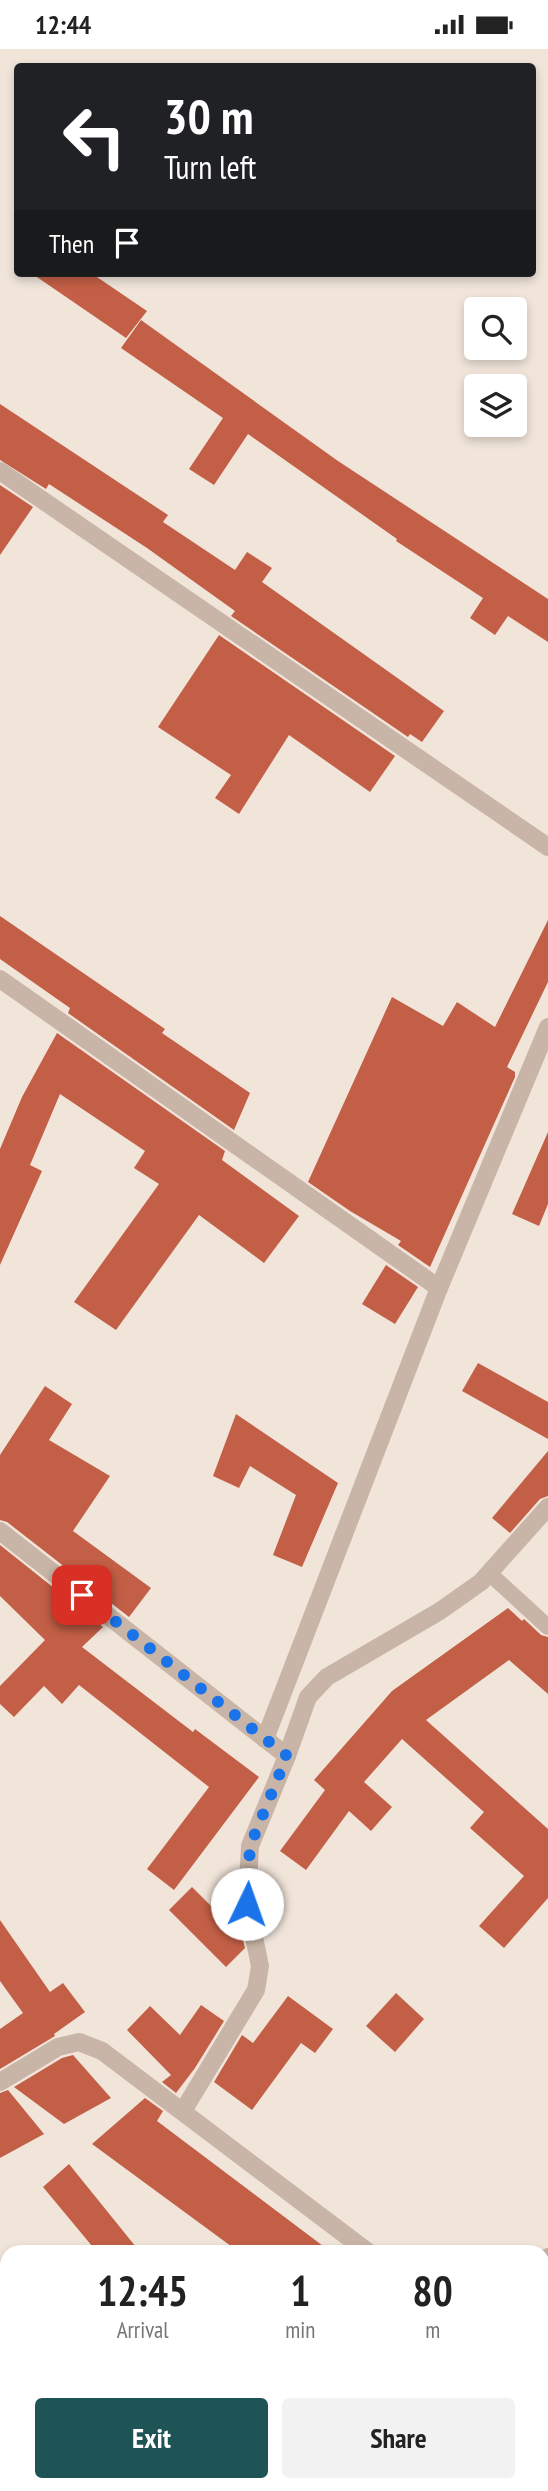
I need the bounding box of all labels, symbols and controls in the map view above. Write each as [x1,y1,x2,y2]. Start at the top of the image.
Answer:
text: 12:44 [35,8,91,41]
text: 30 m [164,84,253,148]
icon: left [49,91,140,182]
text: Turn left [164,146,256,188]
icon: arrive [108,224,146,262]
text: Then [49,227,94,260]
map controls [464,297,527,437]
button: search [464,297,527,360]
button: layers [464,374,527,437]
pin [52,1565,112,1625]
icon: arrive [63,1576,101,1614]
position arrow [210,1867,284,1941]
text: 12:45 [97,2263,188,2318]
text: 1 [290,2263,310,2318]
text: 80 [413,2263,453,2318]
text: Arrival [117,2315,169,2344]
text: min [285,2315,315,2344]
text: m [425,2315,440,2344]
button: Exit [35,2398,268,2478]
button: Share [282,2398,515,2478]

